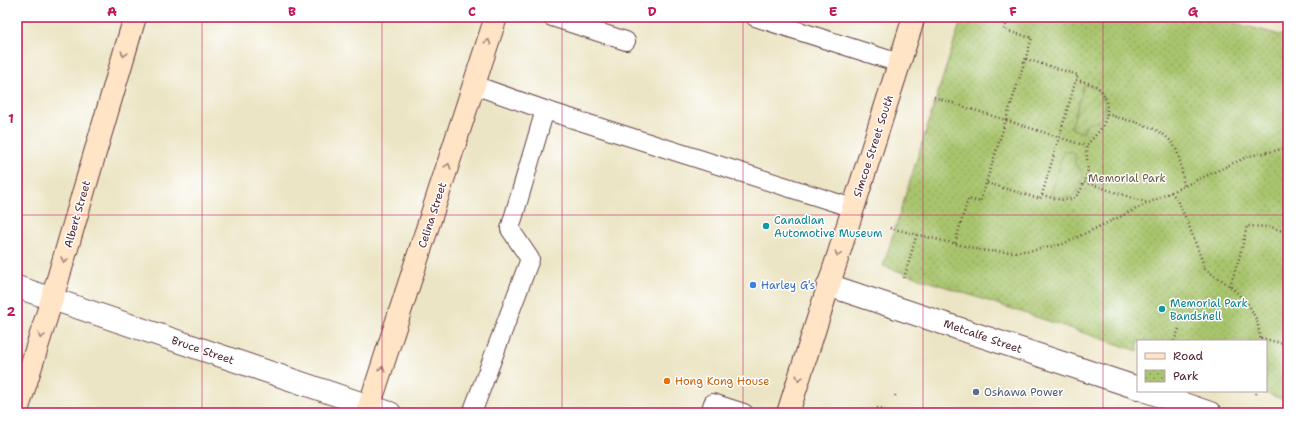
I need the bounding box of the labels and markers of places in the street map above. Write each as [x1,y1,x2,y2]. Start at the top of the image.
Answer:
place label: Canadian Automotive Museum [774,213,883,241]
marker: Canadian Automotive Museum [761,221,771,231]
place label: Harley G's [761,278,815,293]
marker: Harley G's [748,280,758,290]
place label: Memorial Park Bandshell [1170,296,1248,324]
marker: Memorial Park Bandshell [1157,304,1167,314]
place label: Hong Kong House [675,374,769,389]
marker: Hong Kong House [662,376,672,386]
place label: Oshawa Power [984,385,1064,400]
marker: Oshawa Power [971,387,981,397]

